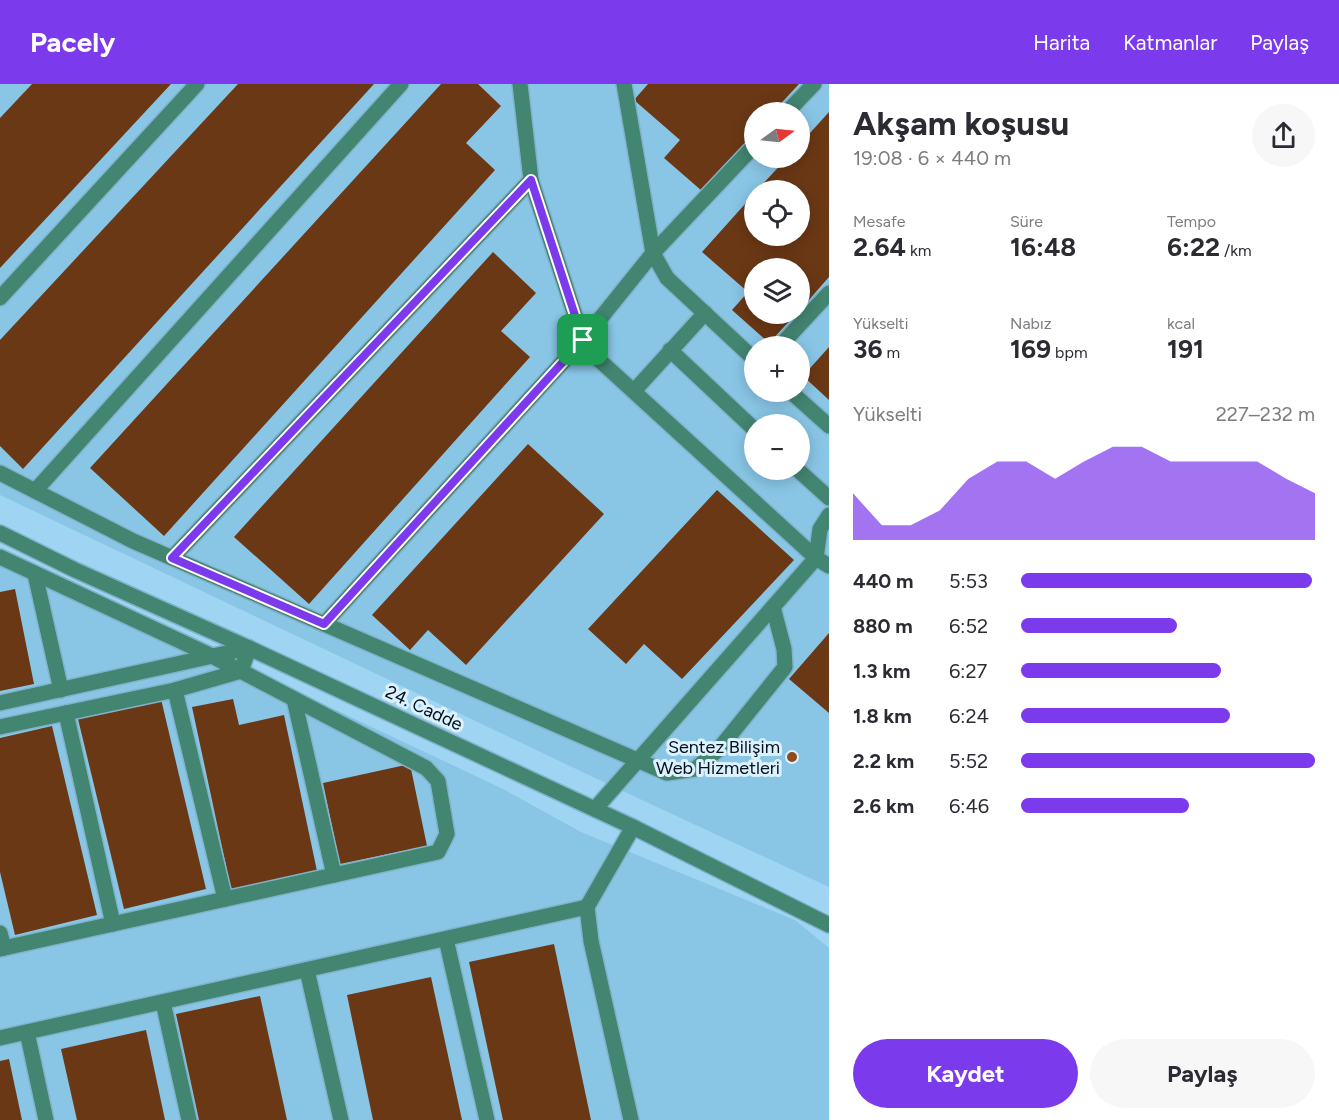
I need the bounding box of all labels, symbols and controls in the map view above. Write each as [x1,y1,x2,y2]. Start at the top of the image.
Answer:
text: Pacely [30,25,115,59]
text: Harita [1033,30,1090,55]
text: Katmanlar [1123,30,1217,55]
text: Paylaş [1250,30,1309,55]
north arrow [744,102,810,168]
map controls [744,102,810,480]
text: Akşam koşusu [853,104,1069,143]
button: share [1252,104,1315,167]
text: 19:08 · 6 × 440 m [853,146,1011,170]
button: locate [744,180,810,246]
text: Mesafe [853,212,905,231]
text: Süre [1010,212,1043,231]
text: Tempo [1167,212,1216,231]
text: 2.64 [853,231,906,263]
text: 16:48 [1010,231,1076,263]
text: 6:22 [1167,231,1220,263]
text: km [906,241,931,260]
text: /km [1220,241,1252,260]
button: layers [744,258,810,324]
pin [557,314,608,365]
text: Yükselti [853,314,908,333]
text: Nabız [1010,314,1052,333]
text: kcal [1167,314,1195,333]
icon: arrive [566,323,599,356]
text: 36 [853,333,883,365]
text: 169 [1010,333,1051,365]
text: 191 [1167,333,1204,365]
button: + [744,336,810,402]
text: m [883,343,900,362]
text: bpm [1051,343,1088,362]
text: Yükselti [853,402,922,426]
text: 227–232 m [1216,402,1315,426]
button: − [744,414,810,480]
text: 440 m [853,569,913,593]
text: 5:53 [949,569,988,593]
text: 880 m [853,614,913,638]
text: 6:52 [949,614,988,638]
text: 1.3 km [853,659,910,683]
text: 6:27 [949,659,987,683]
street label: 24. Cadde [382,681,466,735]
text: 1.8 km [853,704,912,728]
text: 6:24 [949,704,989,728]
place label: Sentez Bilişim Web Hizmetleri [656,736,780,779]
text: 2.2 km [853,749,914,773]
text: 5:52 [949,749,988,773]
marker: Sentez Bilişim Web Hizmetleri [785,750,799,764]
text: 2.6 km [853,794,914,818]
text: 6:46 [949,794,989,818]
button: Kaydet [853,1039,1078,1108]
button: Paylaş [1090,1039,1315,1108]

